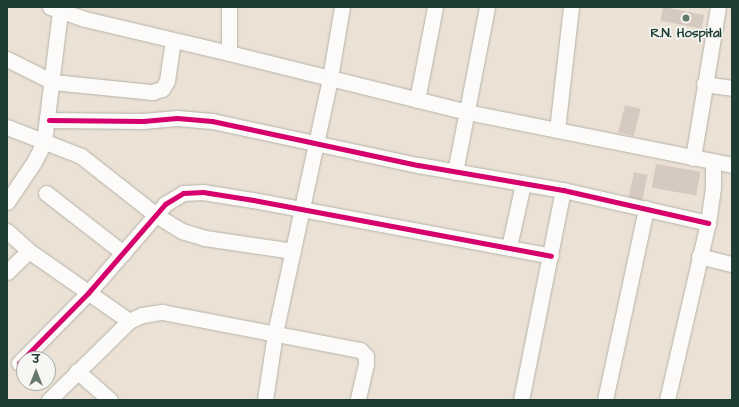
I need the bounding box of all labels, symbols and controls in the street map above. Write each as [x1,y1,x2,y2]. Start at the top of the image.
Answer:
marker: R.N. Hospital [680,12,692,24]
place label: R.N. Hospital [650,25,722,41]
north arrow [16,351,56,391]
text: उ [32,352,40,367]

